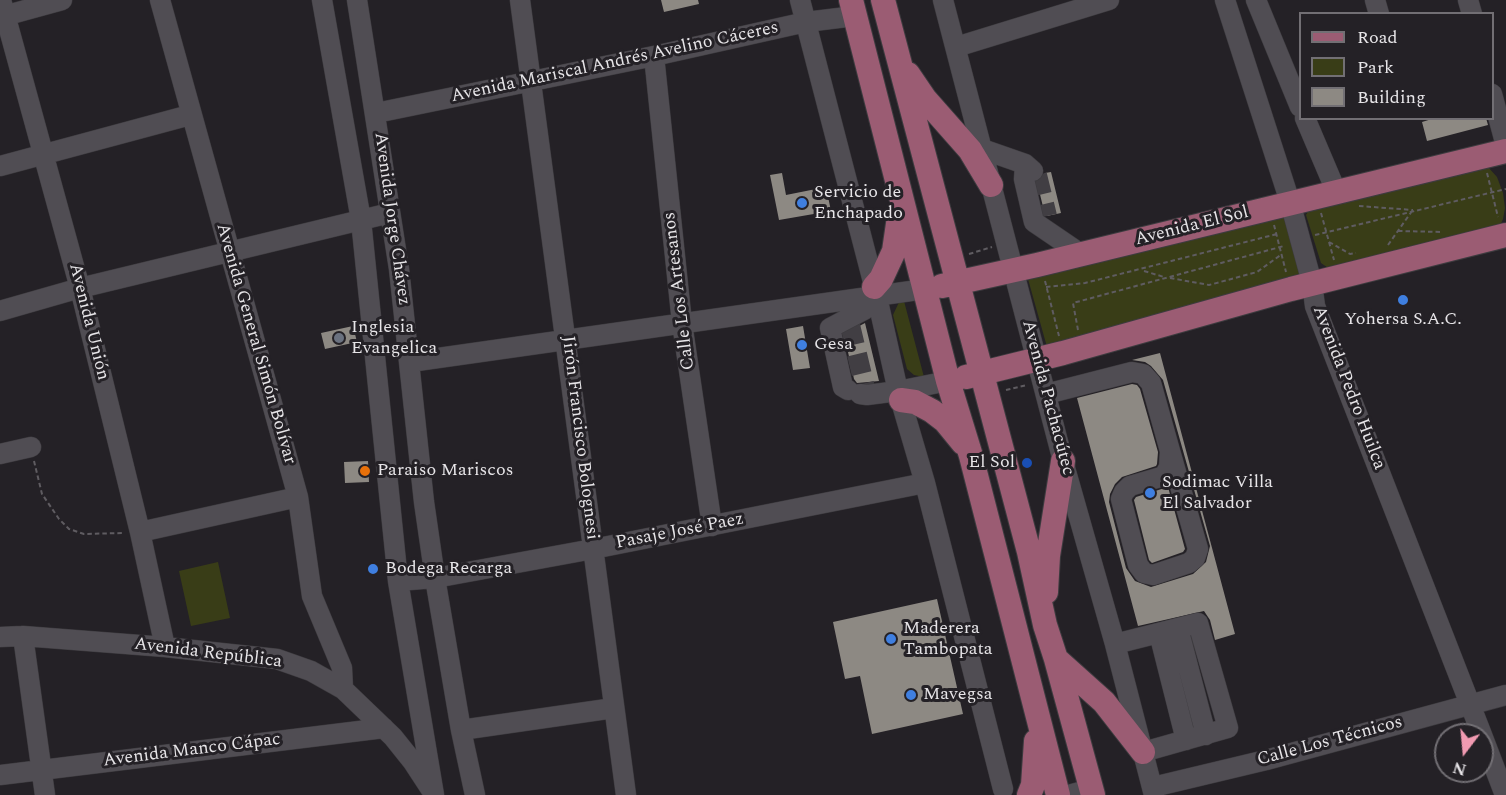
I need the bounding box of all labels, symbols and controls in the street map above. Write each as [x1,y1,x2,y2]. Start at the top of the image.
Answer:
legend [1299,12,1494,120]
street label: Avenida Mariscal Andrés Avelino Cáceres [449,18,781,108]
text: Road [1357,24,1398,51]
text: Park [1357,54,1394,81]
text: Building [1357,84,1426,111]
street label: Avenida Jorge Chávez [368,131,414,307]
place label: Servicio de Enchapado [814,182,903,224]
marker: Servicio de Enchapado [795,196,809,210]
street label: Avenida El Sol [1133,202,1251,252]
street label: Calle Los Artesanos [660,211,700,371]
street label: Avenida General Simón Bolívar [210,221,300,467]
street label: Avenida Unión [63,261,113,383]
marker: Yohersa S.A.C. [1396,293,1410,307]
street label: Avenida Pedro Huilca [1307,303,1389,473]
place label: Yohersa S.A.C. [1344,309,1462,331]
place label: Inglesia Evangelica [351,317,437,360]
street label: Avenida Pachacútec [1016,318,1078,478]
marker: Inglesia Evangelica [332,331,346,345]
place label: Gesa [814,334,853,356]
street label: Jirón Francisco Bolognesi [556,335,602,541]
marker: Gesa [795,338,809,352]
place label: El Sol [969,452,1015,474]
marker: El Sol [1020,456,1034,470]
place label: Paraiso Mariscos [377,460,513,482]
marker: Paraiso Mariscos [358,464,372,478]
place label: Sodimac Villa El Salvador [1162,472,1273,514]
marker: Sodimac Villa El Salvador [1143,486,1157,500]
street label: Pasaje José Paez [614,509,746,555]
place label: Bodega Recarga [385,558,512,580]
marker: Bodega Recarga [366,562,380,576]
place label: Maderera Tambopata [903,618,993,660]
marker: Maderera Tambopata [884,632,898,646]
street label: Avenida República [133,634,283,674]
place label: Mavegsa [923,684,993,706]
marker: Mavegsa [904,688,918,702]
street label: Calle Los Técnicos [1255,712,1405,772]
north arrow [1434,723,1494,783]
street label: Avenida Manco Cápac [102,729,282,773]
text: N [1450,755,1469,782]

